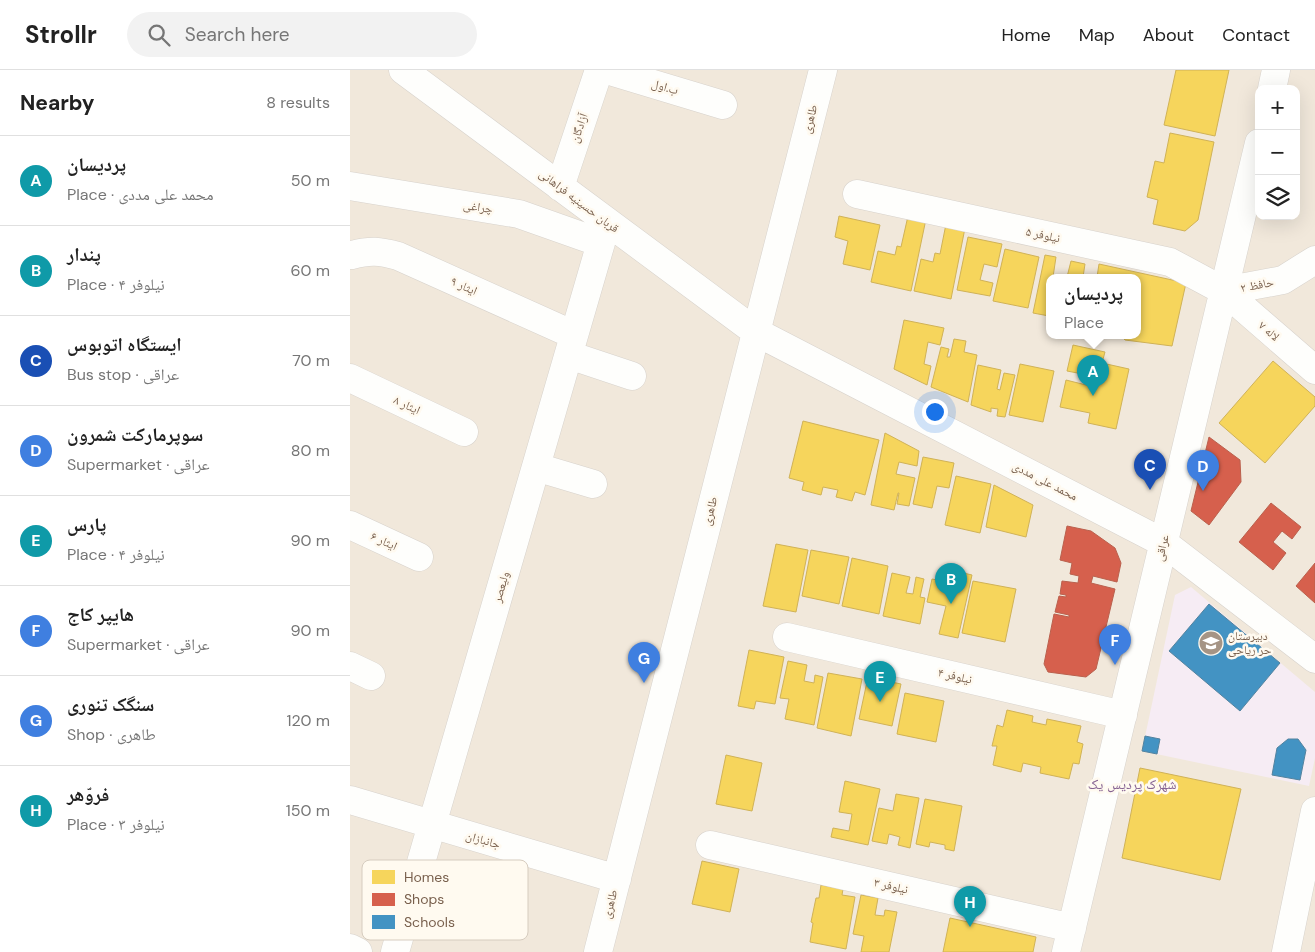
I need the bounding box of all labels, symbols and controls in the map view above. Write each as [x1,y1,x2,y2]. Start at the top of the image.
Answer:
search box [127,12,477,57]
text: Strollr [25,19,97,50]
icon: search [145,21,173,49]
text: Search here [185,22,290,47]
text: Home [1001,23,1051,47]
text: Map [1079,23,1115,47]
text: About [1143,23,1194,47]
text: Contact [1222,23,1290,47]
street label: ب.اول [650,76,680,98]
map controls [1255,85,1300,220]
button: + [1255,85,1300,130]
text: Nearby [20,89,94,117]
text: 8 results [266,92,330,113]
street label: طاهری [799,103,821,135]
street label: آزادگان [566,110,592,145]
button: − [1255,130,1300,175]
text: پردیسان [67,152,126,177]
street label: قربان حسینیه فراهانی [536,166,622,236]
text: A [30,170,42,191]
text: 50 m [291,170,330,191]
button: layers [1255,175,1300,220]
text: Place · محمد علی مددی [67,184,214,205]
street label: چراغی [462,197,494,217]
street label: نیلوفر ۵ [1024,224,1062,246]
text: پندار [67,242,101,267]
text: B [31,260,41,281]
text: 60 m [290,260,330,281]
street label: ایثار ۹ [448,273,480,299]
text: Place · نیلوفر ۴ [67,274,165,295]
popup [1046,274,1141,339]
street label: حافظ ۲ [1239,274,1275,296]
text: پردیسان [1064,281,1123,306]
text: Place [1064,312,1104,333]
street label: لاله ۷ [1255,317,1283,345]
text: ایستگاه اتوبوس [67,332,182,357]
text: C [30,350,42,371]
text: 70 m [292,350,330,371]
pin: A [1077,355,1109,396]
text: Bus stop · عراقی [67,364,179,385]
street label: ایثار ۸ [391,392,423,418]
your location [922,399,948,425]
text: سوپرمارکت شمرون [67,422,203,447]
text: D [30,440,42,461]
text: 80 m [291,440,330,461]
pin: C [1134,449,1166,490]
pin: D [1187,450,1219,491]
text: Supermarket · عراقی [67,454,210,475]
street label: محمد علی مددی [1010,458,1080,504]
street label: طاهری [699,495,721,527]
text: پارس [67,512,106,537]
street label: ایثار ۶ [368,528,400,554]
text: E [31,530,41,551]
text: 90 m [290,530,330,551]
street label: عراقی [1151,533,1173,563]
text: Place · نیلوفر ۴ [67,544,165,565]
pin: B [935,563,967,604]
street label: ولیعصر [489,570,513,605]
text: هایپر کاج [67,602,134,627]
text: F [32,620,40,641]
text: 90 m [290,620,330,641]
pin: F [1099,624,1131,665]
place label: دبیرستان حر ریاحی [1228,628,1272,658]
school or university icon: دبیرستان حر ریاحی [1198,630,1224,656]
text: Supermarket · عراقی [67,634,210,655]
pin: G [628,642,660,683]
pin: E [864,661,896,702]
street label: نیلوفر ۴ [936,664,974,688]
text: سنگک تنوری [67,692,154,717]
text: G [30,710,42,731]
text: 120 m [286,710,330,731]
text: Shop · طاهری [67,724,156,745]
district label: شهرک پردیس یک [1088,775,1176,793]
text: فروّهر [67,782,109,807]
text: H [30,800,42,821]
text: 150 m [286,800,330,821]
text: Place · نیلوفر ۳ [67,814,165,835]
street label: جانبازان [464,827,502,853]
legend [362,860,528,940]
text: Homes [404,868,449,886]
street label: نیلوفر ۳ [872,874,910,898]
pin: H [954,886,986,927]
street label: طاهری [598,888,622,920]
text: Shops [404,890,444,908]
text: Schools [404,913,455,931]

